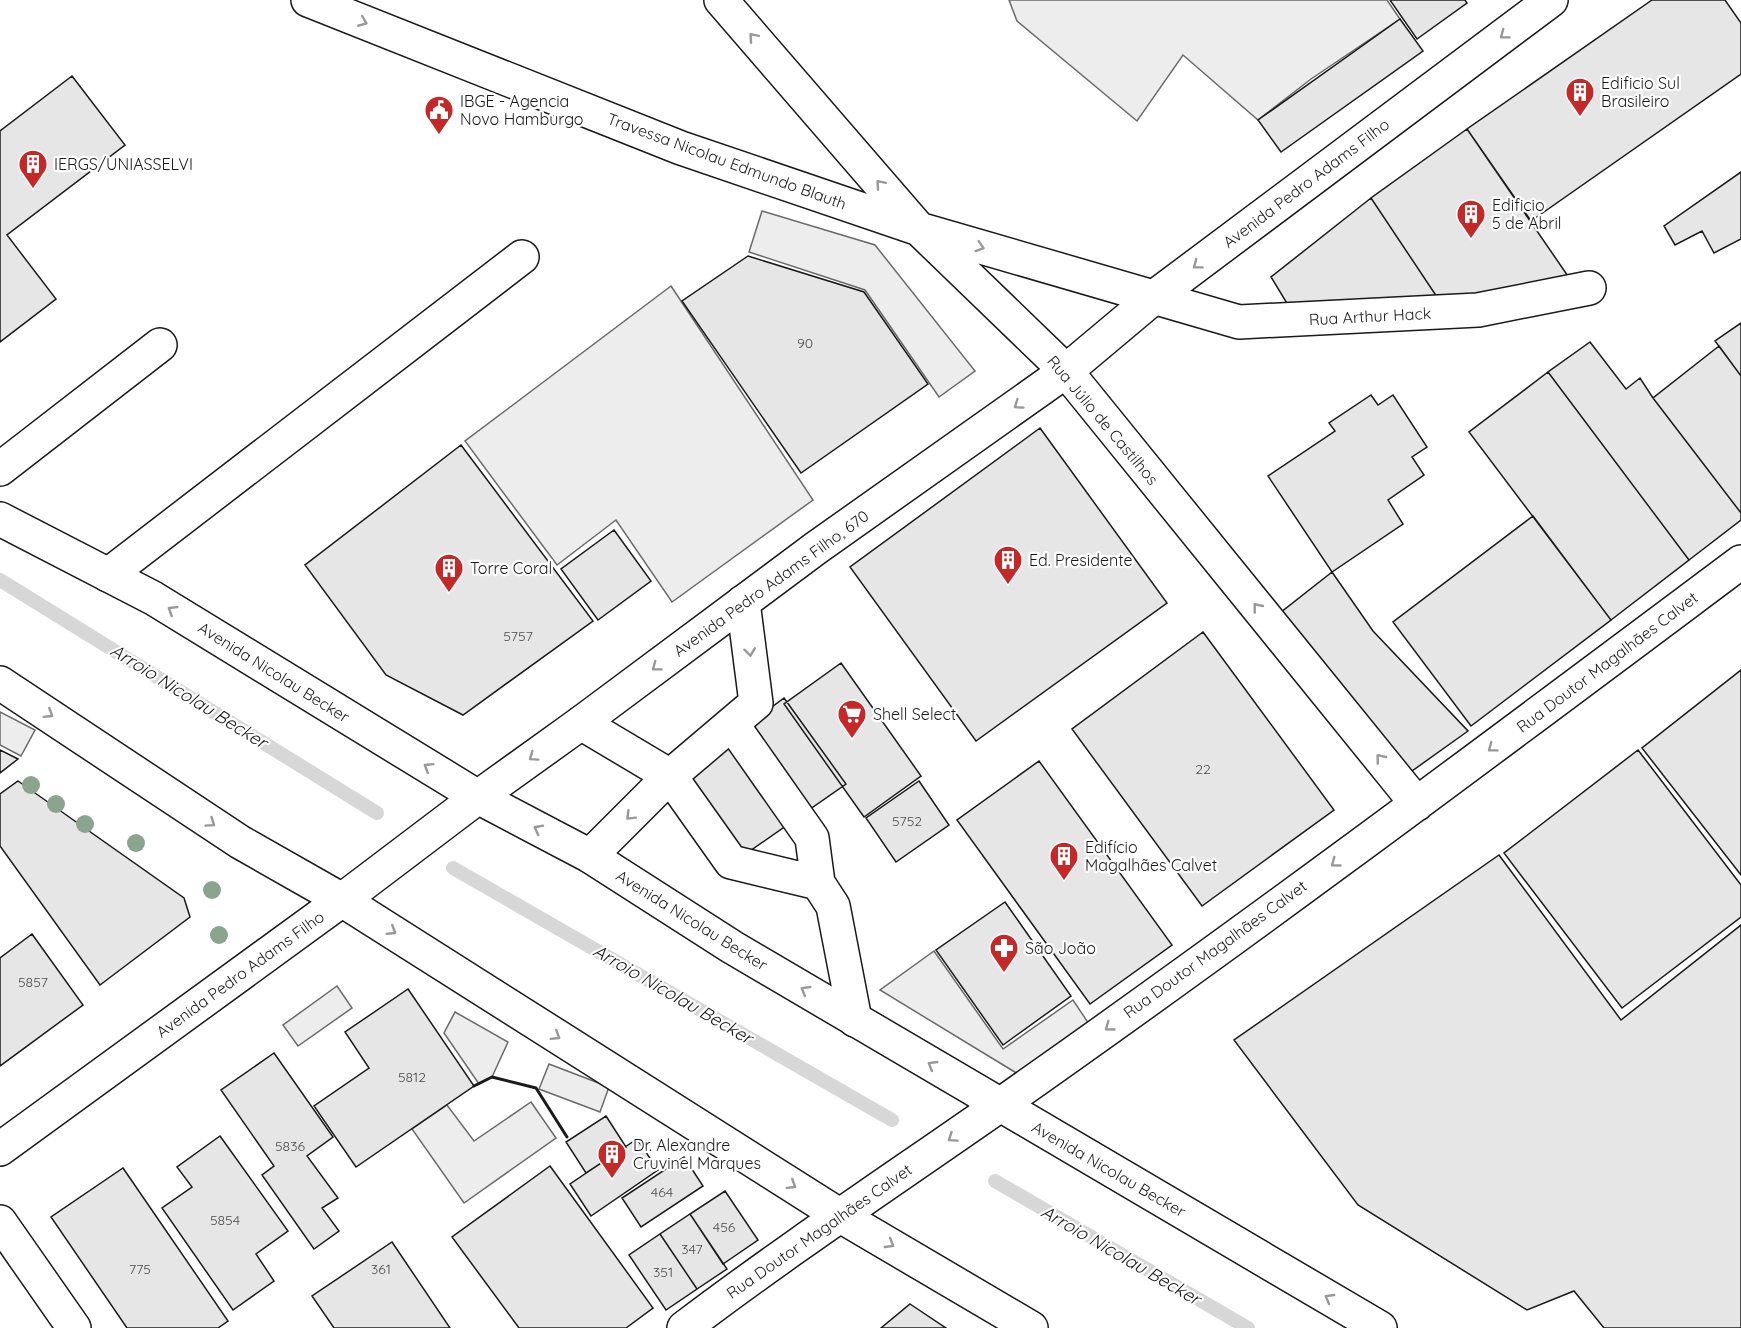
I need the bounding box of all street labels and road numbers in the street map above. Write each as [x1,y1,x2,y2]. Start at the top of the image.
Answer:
street label: Travessa Nicolau Edmundo Blauth [605,108,849,214]
street label: Avenida Pedro Adams Filho [1219,114,1393,252]
street label: Rua Arthur Hack [1308,303,1432,329]
street label: Rua Júlio de Castilhos [1043,351,1163,489]
street label: Avenida Pedro Adams Filho, 670 [669,505,873,661]
street label: Rua Doutor Magalhães Calvet [1512,587,1702,737]
street label: Avenida Nicolau Becker [195,617,353,727]
street label: Avenida Nicolau Becker [613,865,771,975]
street label: Rua Doutor Magalhães Calvet [1119,876,1311,1022]
street label: Avenida Pedro Adams Filho [152,906,328,1042]
street label: Avenida Nicolau Becker [1028,1117,1190,1221]
street label: Rua Doutor Magalhães Calvet [722,1159,916,1303]

